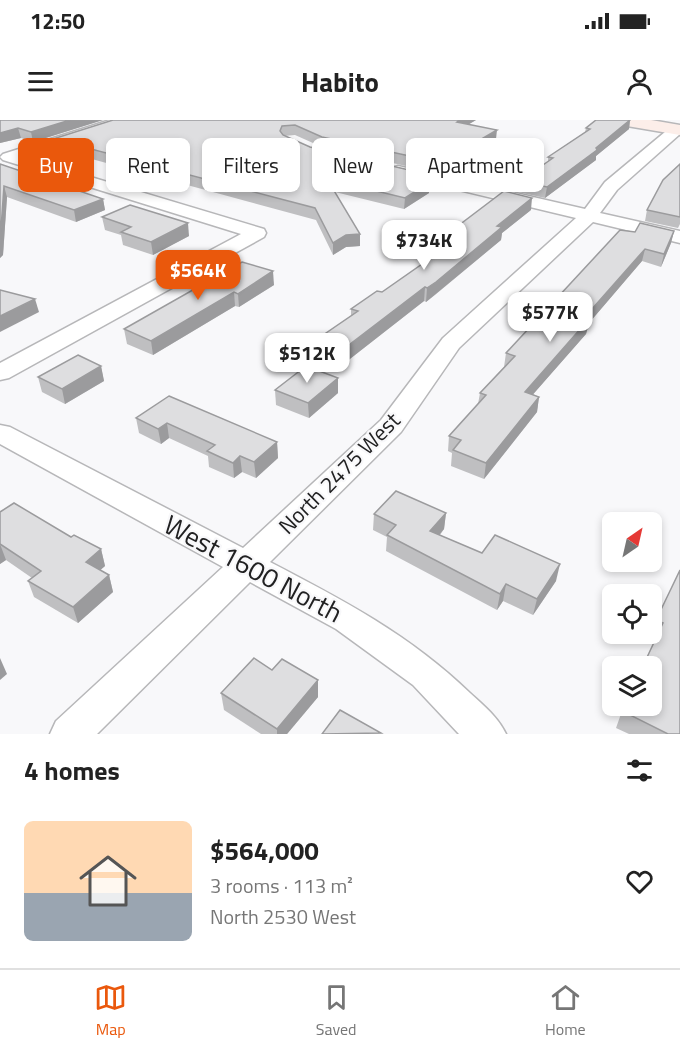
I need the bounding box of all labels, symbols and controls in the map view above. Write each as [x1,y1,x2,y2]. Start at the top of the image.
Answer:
text: 12:50 [30,4,85,38]
text: Habito [301,61,379,102]
icon: menu [24,65,57,98]
icon: person [623,65,656,98]
chip: Buy [18,138,94,192]
chip: Rent [106,138,190,192]
chip: Filters [202,138,300,192]
chip: New [312,138,394,192]
chip: Apartment [406,138,544,192]
pin: $734K [382,220,466,271]
text: $734K [396,224,452,255]
pin: $564K [156,250,240,301]
text: $564K [170,254,226,285]
pin: $577K [508,292,592,343]
text: $577K [522,296,578,327]
pin: $512K [265,333,349,384]
text: $512K [279,337,335,368]
street label: North 2475 West [270,404,408,542]
street label: West 1600 North [157,503,350,632]
north arrow [602,512,662,572]
map controls [602,512,662,716]
button: locate [602,584,662,644]
button: layers [602,656,662,716]
text: 4 homes [24,751,120,790]
icon: filters [623,754,656,787]
text: $564,000 [210,831,319,870]
icon: home [72,845,144,917]
icon: heart [623,865,656,898]
text: 3 rooms · 113 m² [210,870,353,901]
text: North 2530 West [210,901,356,932]
tab: Map [94,981,127,1041]
tab: Saved [316,981,357,1041]
tab: Home [545,981,586,1041]

